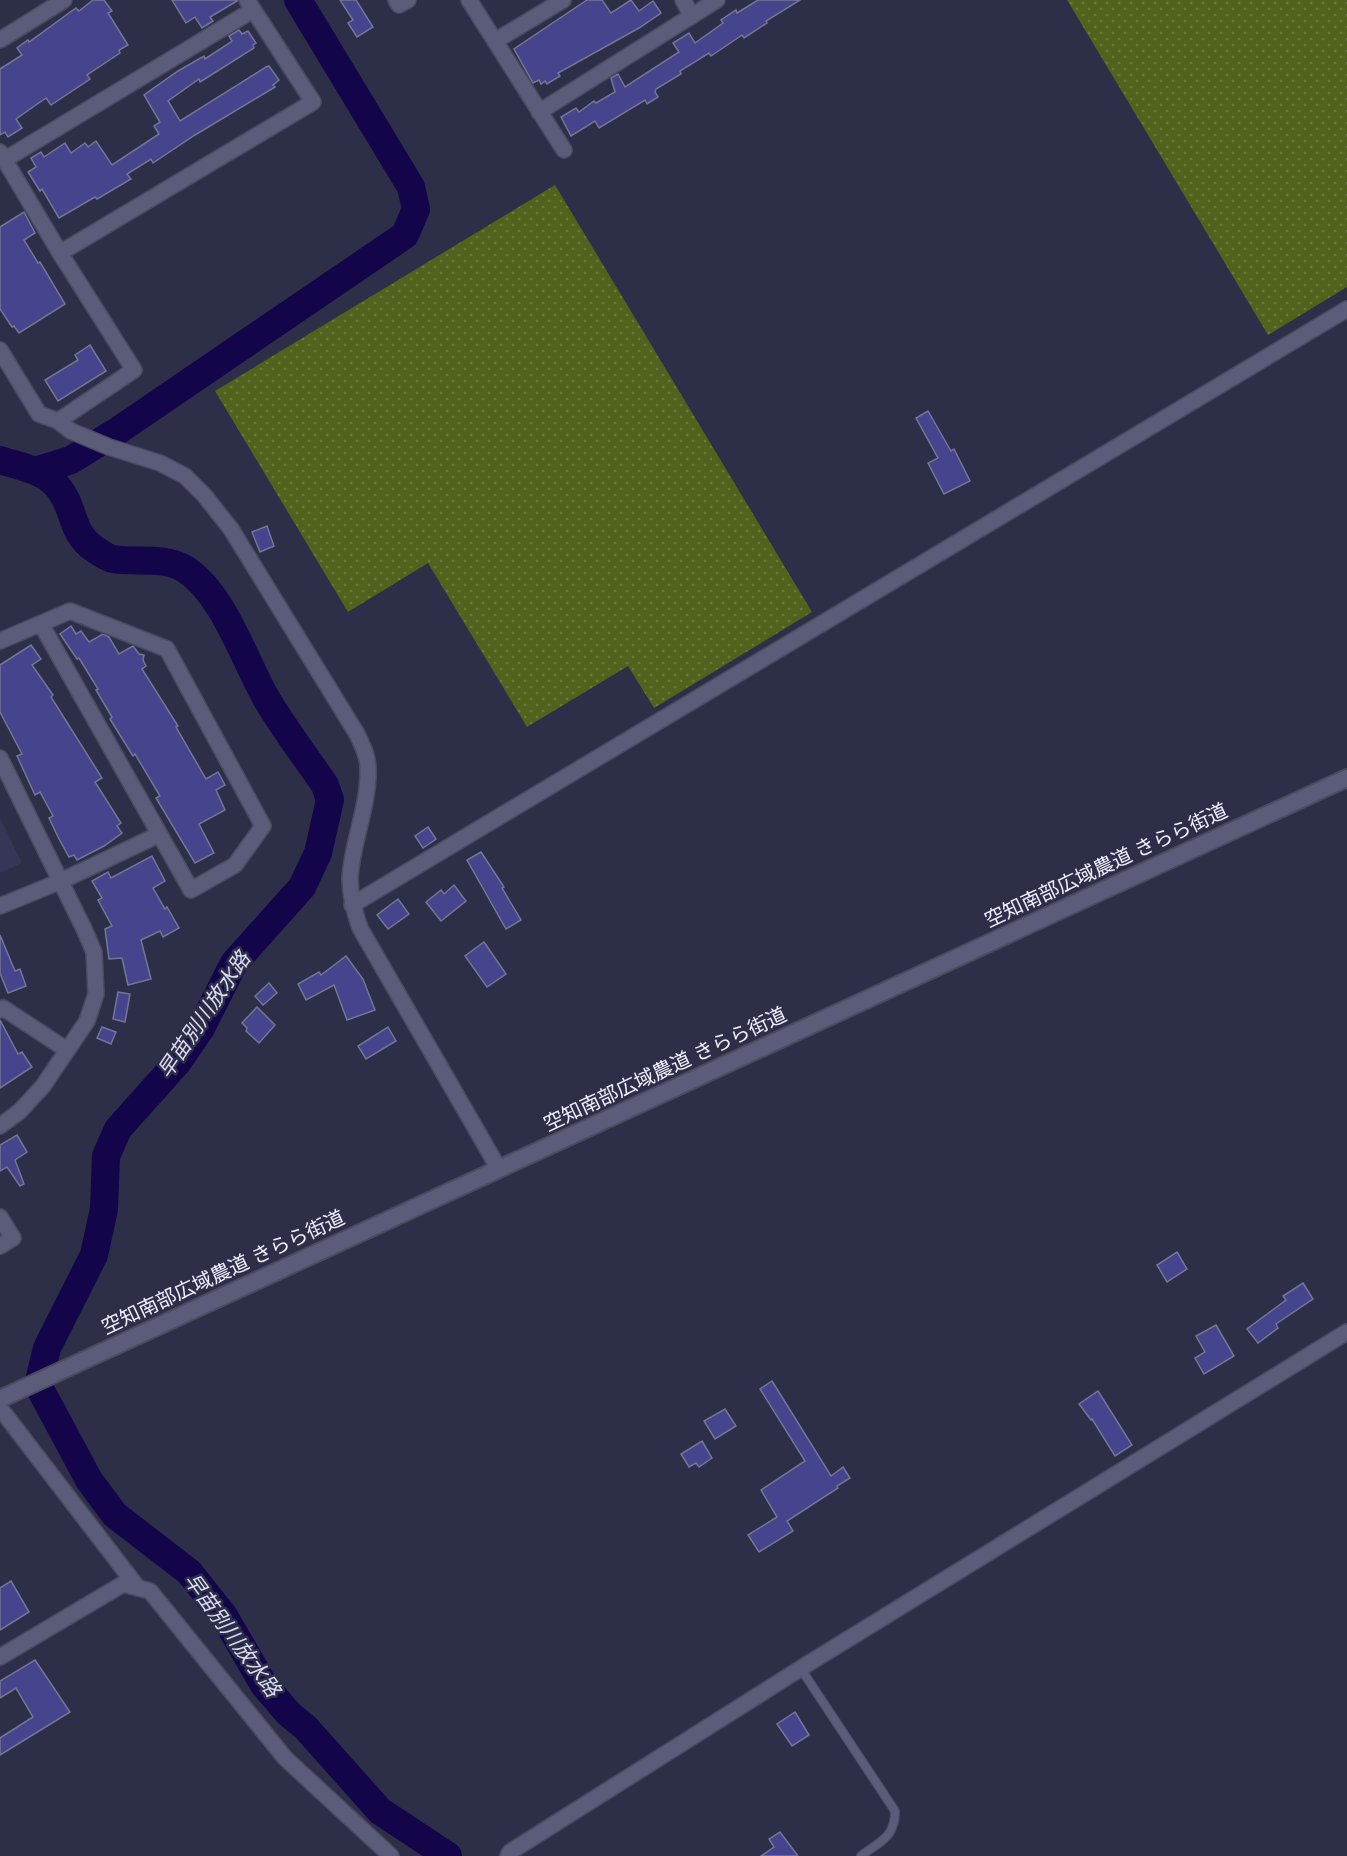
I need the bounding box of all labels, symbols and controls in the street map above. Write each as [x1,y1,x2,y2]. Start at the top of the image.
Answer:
street label: 空知南部広域農道 きらら街道 [981,798,1231,932]
water label: 早苗別川放水路 [152,945,257,1083]
street label: 空知南部広域農道 きらら街道 [540,1002,790,1136]
street label: 空知南部広域農道 きらら街道 [98,1205,348,1339]
water label: 早苗別川放水路 [178,1568,287,1704]

